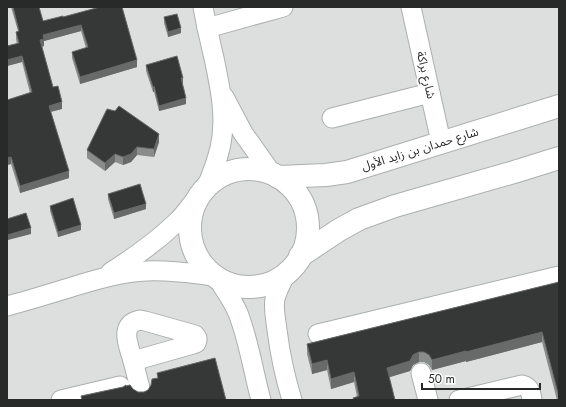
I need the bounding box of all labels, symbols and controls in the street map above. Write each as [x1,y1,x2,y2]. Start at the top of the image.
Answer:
street label: شارع براكة [412,49,440,101]
street label: شارع حمدان بن زايد الأول [359,123,481,175]
scale bar [422,365,540,391]
text: 50 m [428,370,455,388]

